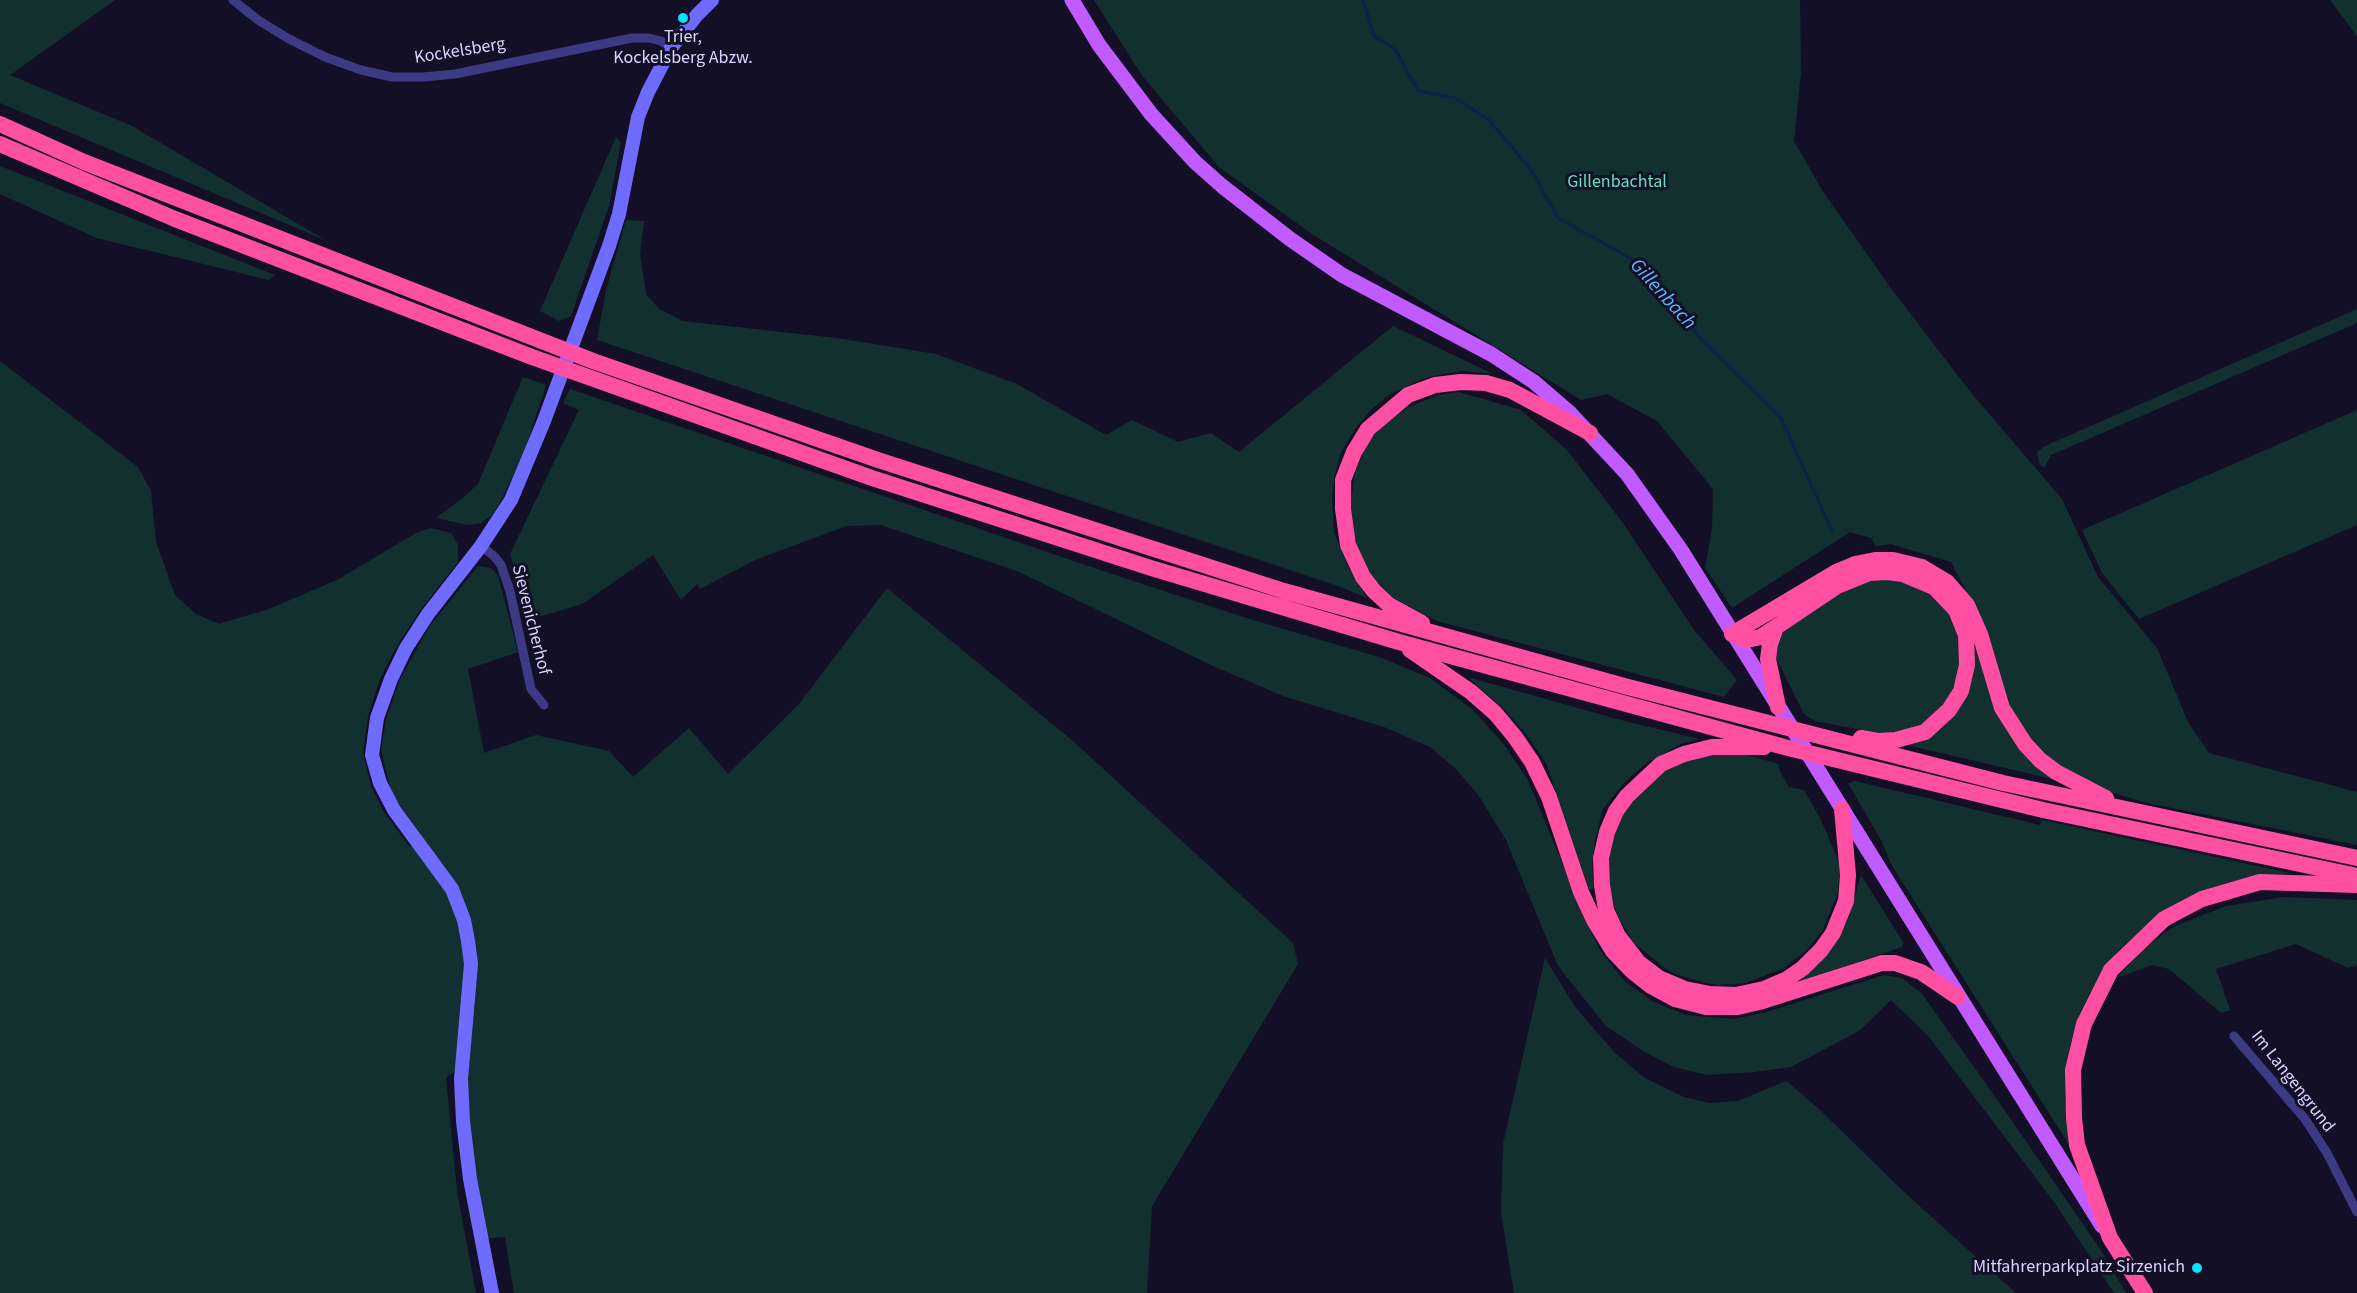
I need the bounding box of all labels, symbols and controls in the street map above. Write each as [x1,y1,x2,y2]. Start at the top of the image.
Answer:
marker: Trier, Kockelsberg Abzw. [676,11,690,25]
place label: Trier, Kockelsberg Abzw. [613,27,753,70]
street label: Kockelsberg [413,34,507,70]
park label: Gillenbachtal [1567,172,1667,194]
water label: Gillenbach [1624,255,1700,335]
street label: Sievenicherhof [506,563,554,677]
street label: Im Langengrund [2245,1027,2339,1137]
place label: Mitfahrerparkplatz Sirzenich [1973,1257,2185,1279]
marker: Mitfahrerparkplatz Sirzenich [2190,1261,2204,1275]

